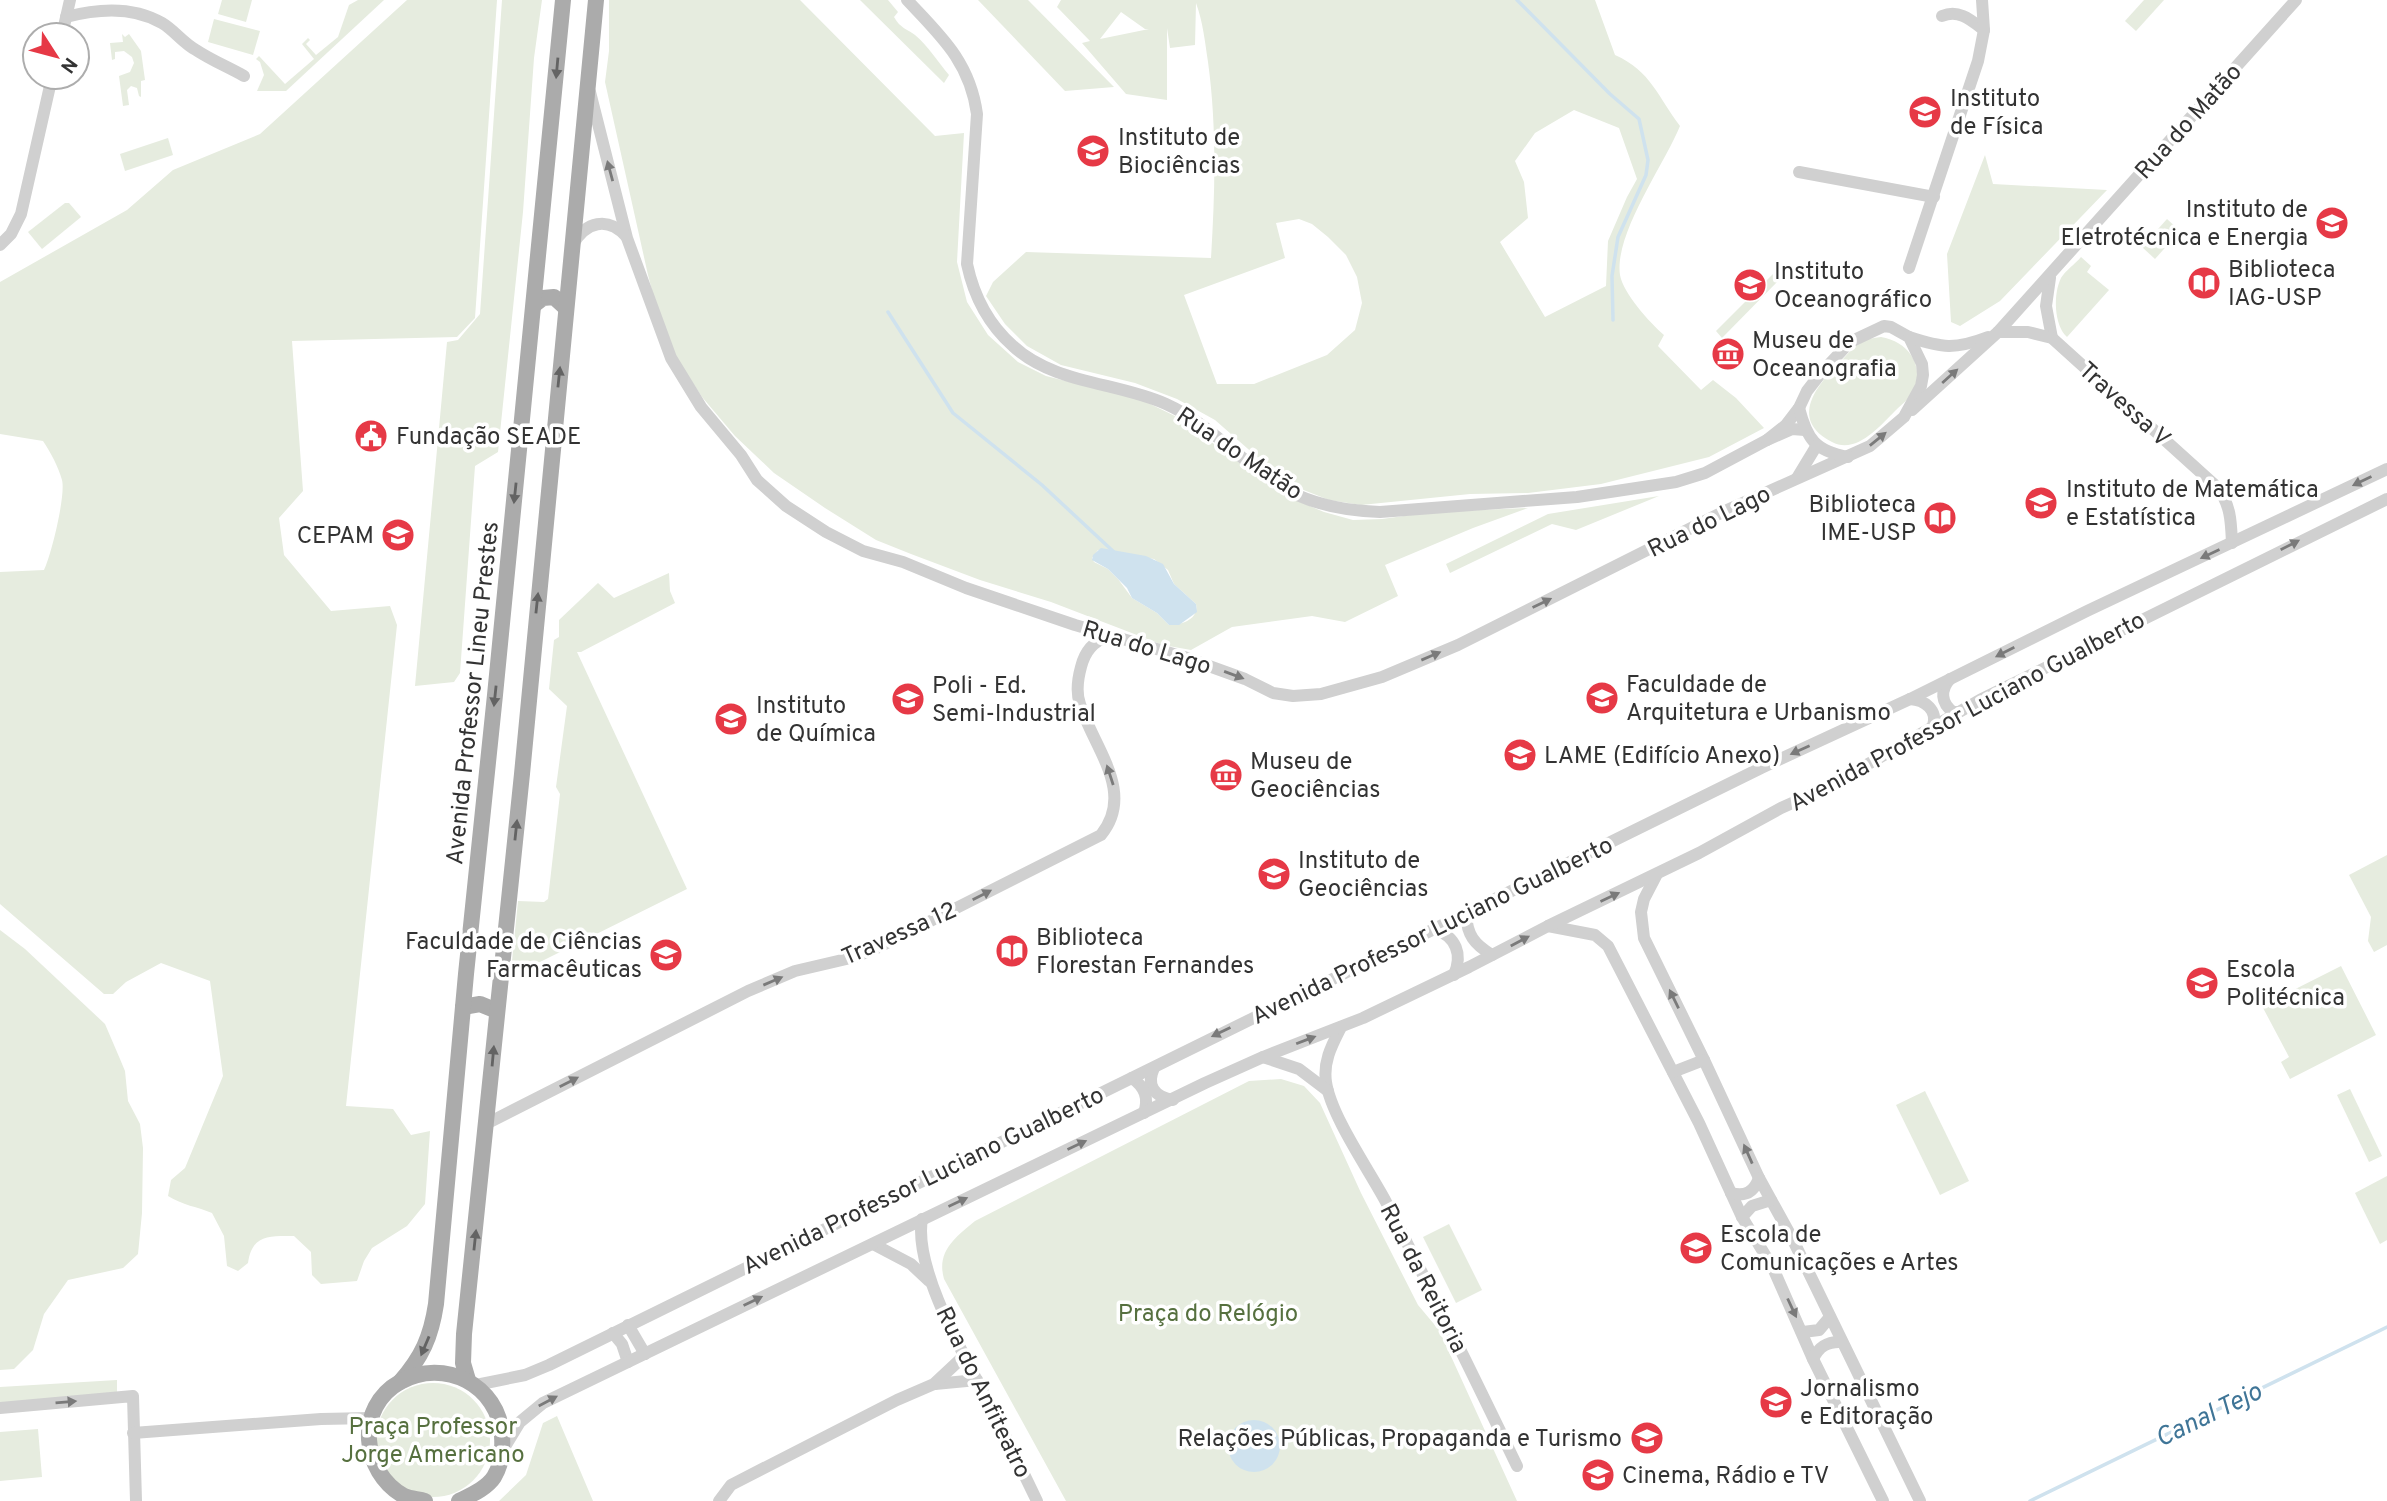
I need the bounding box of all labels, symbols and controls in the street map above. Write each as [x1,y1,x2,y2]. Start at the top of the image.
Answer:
north arrow [21,21,91,91]
text: N [54,52,82,77]
one-way arrow [551,57,562,79]
street label: Rua do Matão [2130,58,2249,187]
place label: Instituto de Física [1950,85,2043,143]
school or university icon: Instituto de Física [1906,93,1944,131]
place label: Instituto de Biociências [1118,124,1240,182]
school or university icon: Instituto de Biociências [1074,132,1112,170]
one-way arrow [604,160,615,182]
place label: Instituto de Eletrotécnica e Energia [2060,196,2308,254]
school or university icon: Instituto de Eletrotécnica e Energia [2313,204,2351,242]
place label: Biblioteca IAG-USP [2228,256,2335,314]
place label: Instituto Oceanográfico [1774,258,1932,316]
library icon: Biblioteca IAG-USP [2185,264,2223,302]
school or university icon: Instituto Oceanográfico [1731,266,1769,304]
place label: Museu de Oceanografia [1752,327,1897,385]
museum icon: Museu de Oceanografia [1709,335,1747,373]
street label: Travessa V [2071,356,2176,455]
one-way arrow [554,366,565,388]
one-way arrow [1941,368,1959,384]
street label: Rua do Matão [1170,401,1308,508]
public building icon: Fundação SEADE [352,417,390,455]
place label: Fundação SEADE [396,423,581,453]
one-way arrow [1868,432,1886,447]
one-way arrow [2352,475,2373,486]
place label: Instituto de Matemática e Estatística [2066,476,2319,534]
street label: Rua do Lago [1643,480,1776,565]
one-way arrow [510,482,521,504]
school or university icon: Instituto de Matemática e Estatística [2022,484,2060,522]
place label: Biblioteca IME-USP [1809,491,1916,549]
library icon: Biblioteca IME-USP [1921,499,1959,537]
school or university icon: CEPAM [379,516,417,554]
street label: Avenida Professor Lineu Prestes [441,520,507,866]
place label: CEPAM [297,522,374,552]
one-way arrow [2280,540,2300,551]
one-way arrow [2200,548,2220,560]
one-way arrow [532,592,543,614]
one-way arrow [1532,598,1552,609]
street label: Avenida Professor Luciano Gualberto [1785,606,2151,819]
street label: Rua do Lago [1078,615,1215,683]
one-way arrow [1995,646,2015,657]
one-way arrow [1421,650,1442,661]
one-way arrow [1223,670,1244,681]
place label: Faculdade de Arquitetura e Urbanismo [1626,671,1891,729]
place label: Poli - Ed. Semi-Industrial [932,672,1096,730]
school or university icon: Faculdade de Arquitetura e Urbanismo [1583,679,1621,717]
school or university icon: Poli - Ed. Semi-Industrial [889,680,927,718]
one-way arrow [490,686,501,708]
place label: Instituto de Química [756,692,876,750]
school or university icon: Instituto de Química [712,700,750,738]
school or university icon: LAME (Edifício Anexo) [1501,736,1539,774]
place label: LAME (Edifício Anexo) [1544,742,1780,772]
one-way arrow [1790,744,1810,756]
place label: Museu de Geociências [1250,748,1381,806]
museum icon: Museu de Geociências [1207,756,1245,794]
one-way arrow [1104,764,1115,785]
one-way arrow [510,819,521,841]
street label: Avenida Professor Luciano Gualberto [1247,831,1618,1033]
place label: Instituto de Geociências [1298,847,1429,905]
school or university icon: Instituto de Geociências [1255,855,1293,893]
one-way arrow [972,889,992,900]
one-way arrow [1599,891,1620,902]
street label: Travessa 12 [838,896,962,973]
place label: Biblioteca Florestan Fernandes [1036,924,1254,982]
place label: Faculdade de Ciências Farmacêuticas [405,928,642,986]
library icon: Biblioteca Florestan Fernandes [993,932,1031,970]
one-way arrow [1510,935,1530,946]
school or university icon: Faculdade de Ciências Farmacêuticas [647,936,685,974]
place label: Escola Politécnica [2226,956,2345,1014]
school or university icon: Escola Politécnica [2183,964,2221,1002]
one-way arrow [762,975,783,986]
one-way arrow [1669,989,1680,1009]
one-way arrow [1211,1027,1231,1038]
one-way arrow [1296,1035,1317,1046]
one-way arrow [488,1045,499,1067]
one-way arrow [559,1077,579,1088]
street label: Avenida Professor Luciano Gualberto [738,1081,1109,1283]
one-way arrow [1067,1139,1087,1150]
one-way arrow [1743,1144,1754,1165]
one-way arrow [947,1197,968,1208]
street label: Rua da Reitoria [1372,1199,1473,1359]
place label: Escola de Comunicações e Artes [1720,1221,1959,1279]
one-way arrow [470,1229,481,1251]
school or university icon: Escola de Comunicações e Artes [1677,1229,1715,1267]
one-way arrow [743,1296,763,1307]
one-way arrow [1786,1298,1797,1318]
park label: Praça do Relógio [1118,1300,1298,1330]
street label: Rua do Anfiteatro [928,1302,1037,1484]
one-way arrow [419,1336,430,1357]
place label: Jornalismo e Editoração [1800,1375,1933,1433]
water label: Canal Tejo [2150,1376,2268,1456]
school or university icon: Jornalismo e Editoração [1757,1383,1795,1421]
one-way arrow [539,1395,558,1407]
one-way arrow [55,1396,77,1407]
park label: Praça Professor Jorge Americano [341,1413,525,1471]
school or university icon: Relações Públicas, Propaganda e Turismo [1628,1419,1666,1457]
place label: Relações Públicas, Propaganda e Turismo [1177,1425,1622,1455]
school or university icon: Cinema, Rádio e TV [1579,1456,1617,1494]
place label: Cinema, Rádio e TV [1622,1462,1830,1492]

